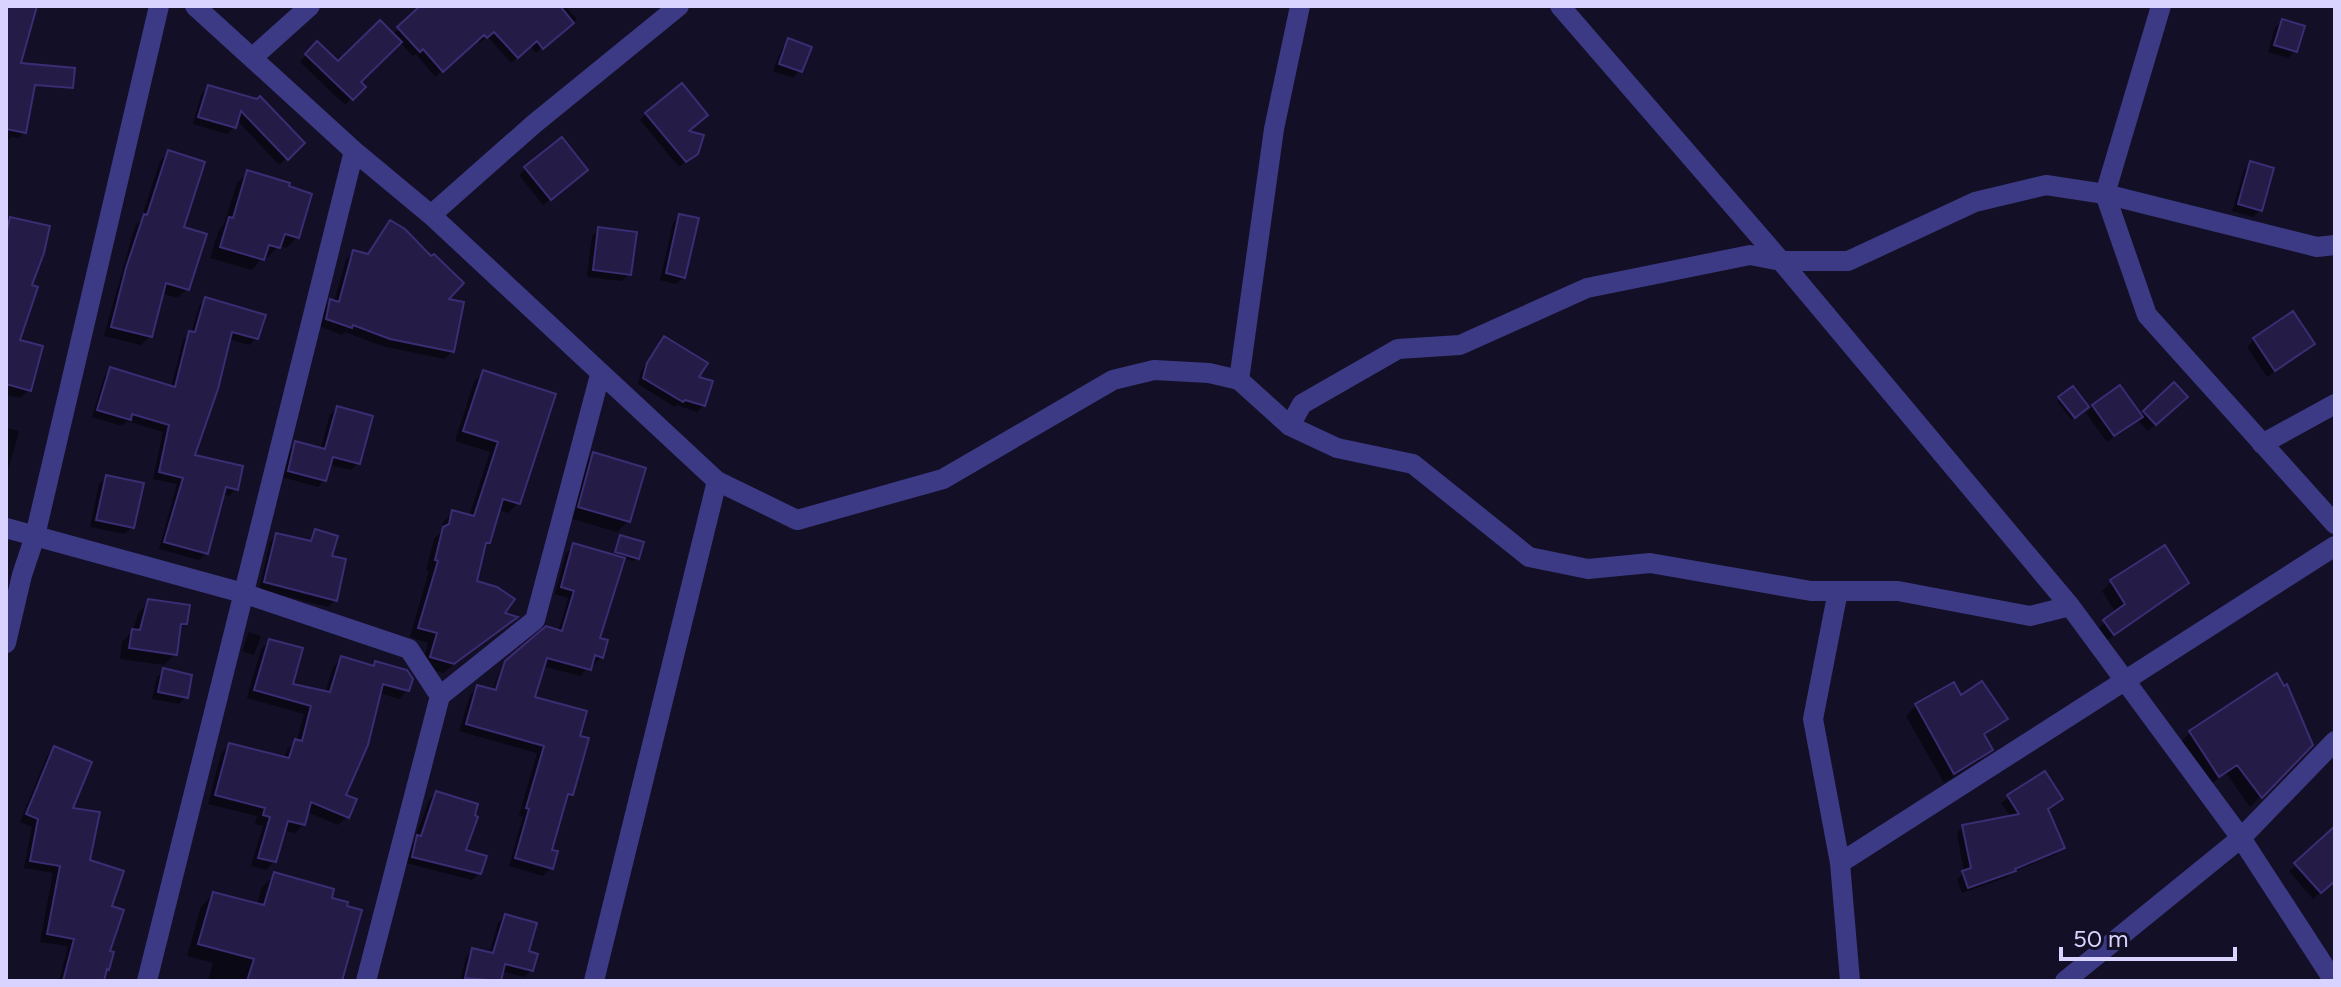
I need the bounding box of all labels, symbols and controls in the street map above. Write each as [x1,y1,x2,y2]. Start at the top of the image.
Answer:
scale bar [2061,911,2235,961]
text: 50 m [2073,924,2129,953]

